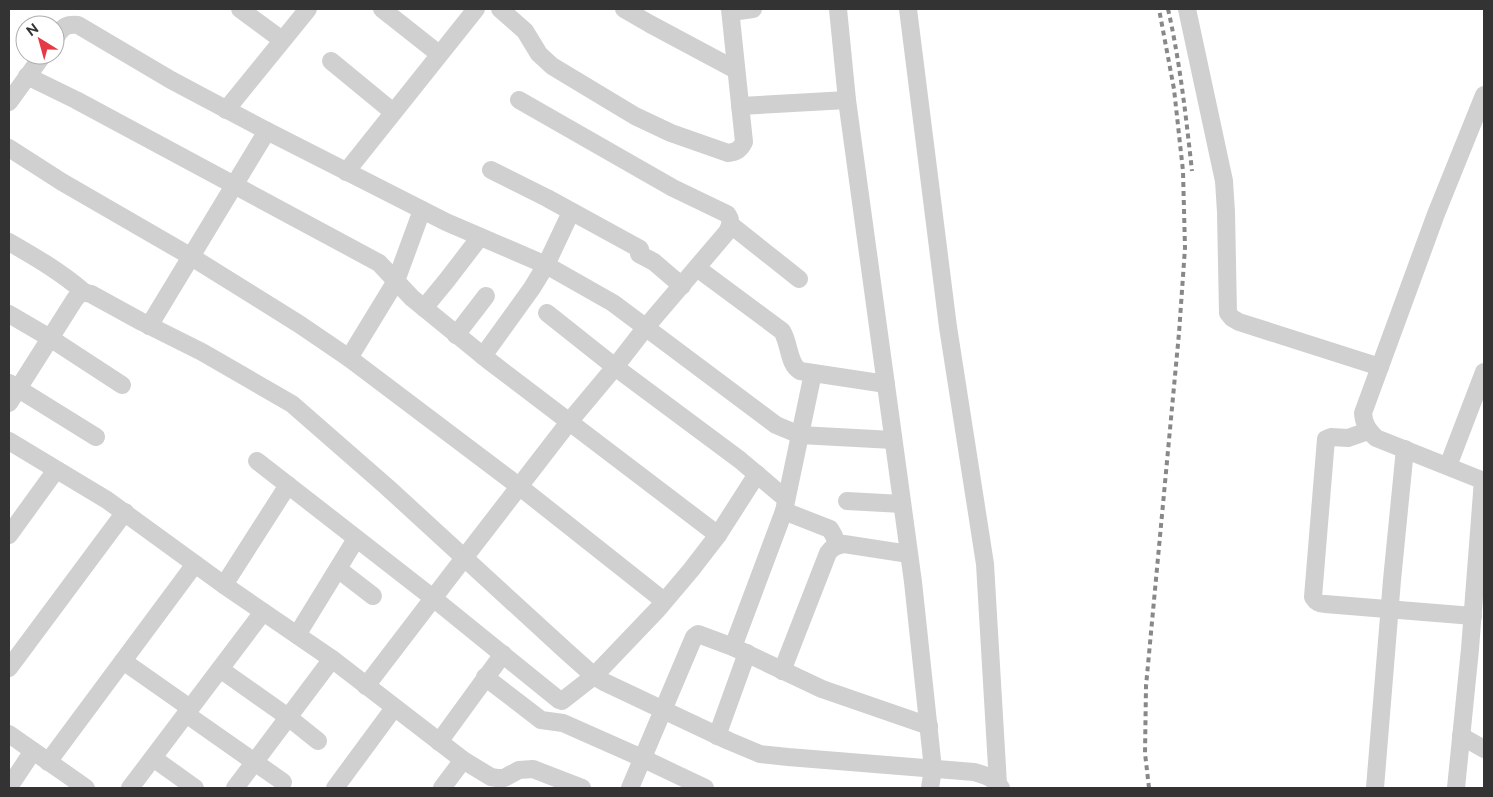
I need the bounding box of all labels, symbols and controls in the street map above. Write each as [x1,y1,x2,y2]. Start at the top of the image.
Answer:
north arrow [15,15,65,65]
text: N [23,20,41,39]

